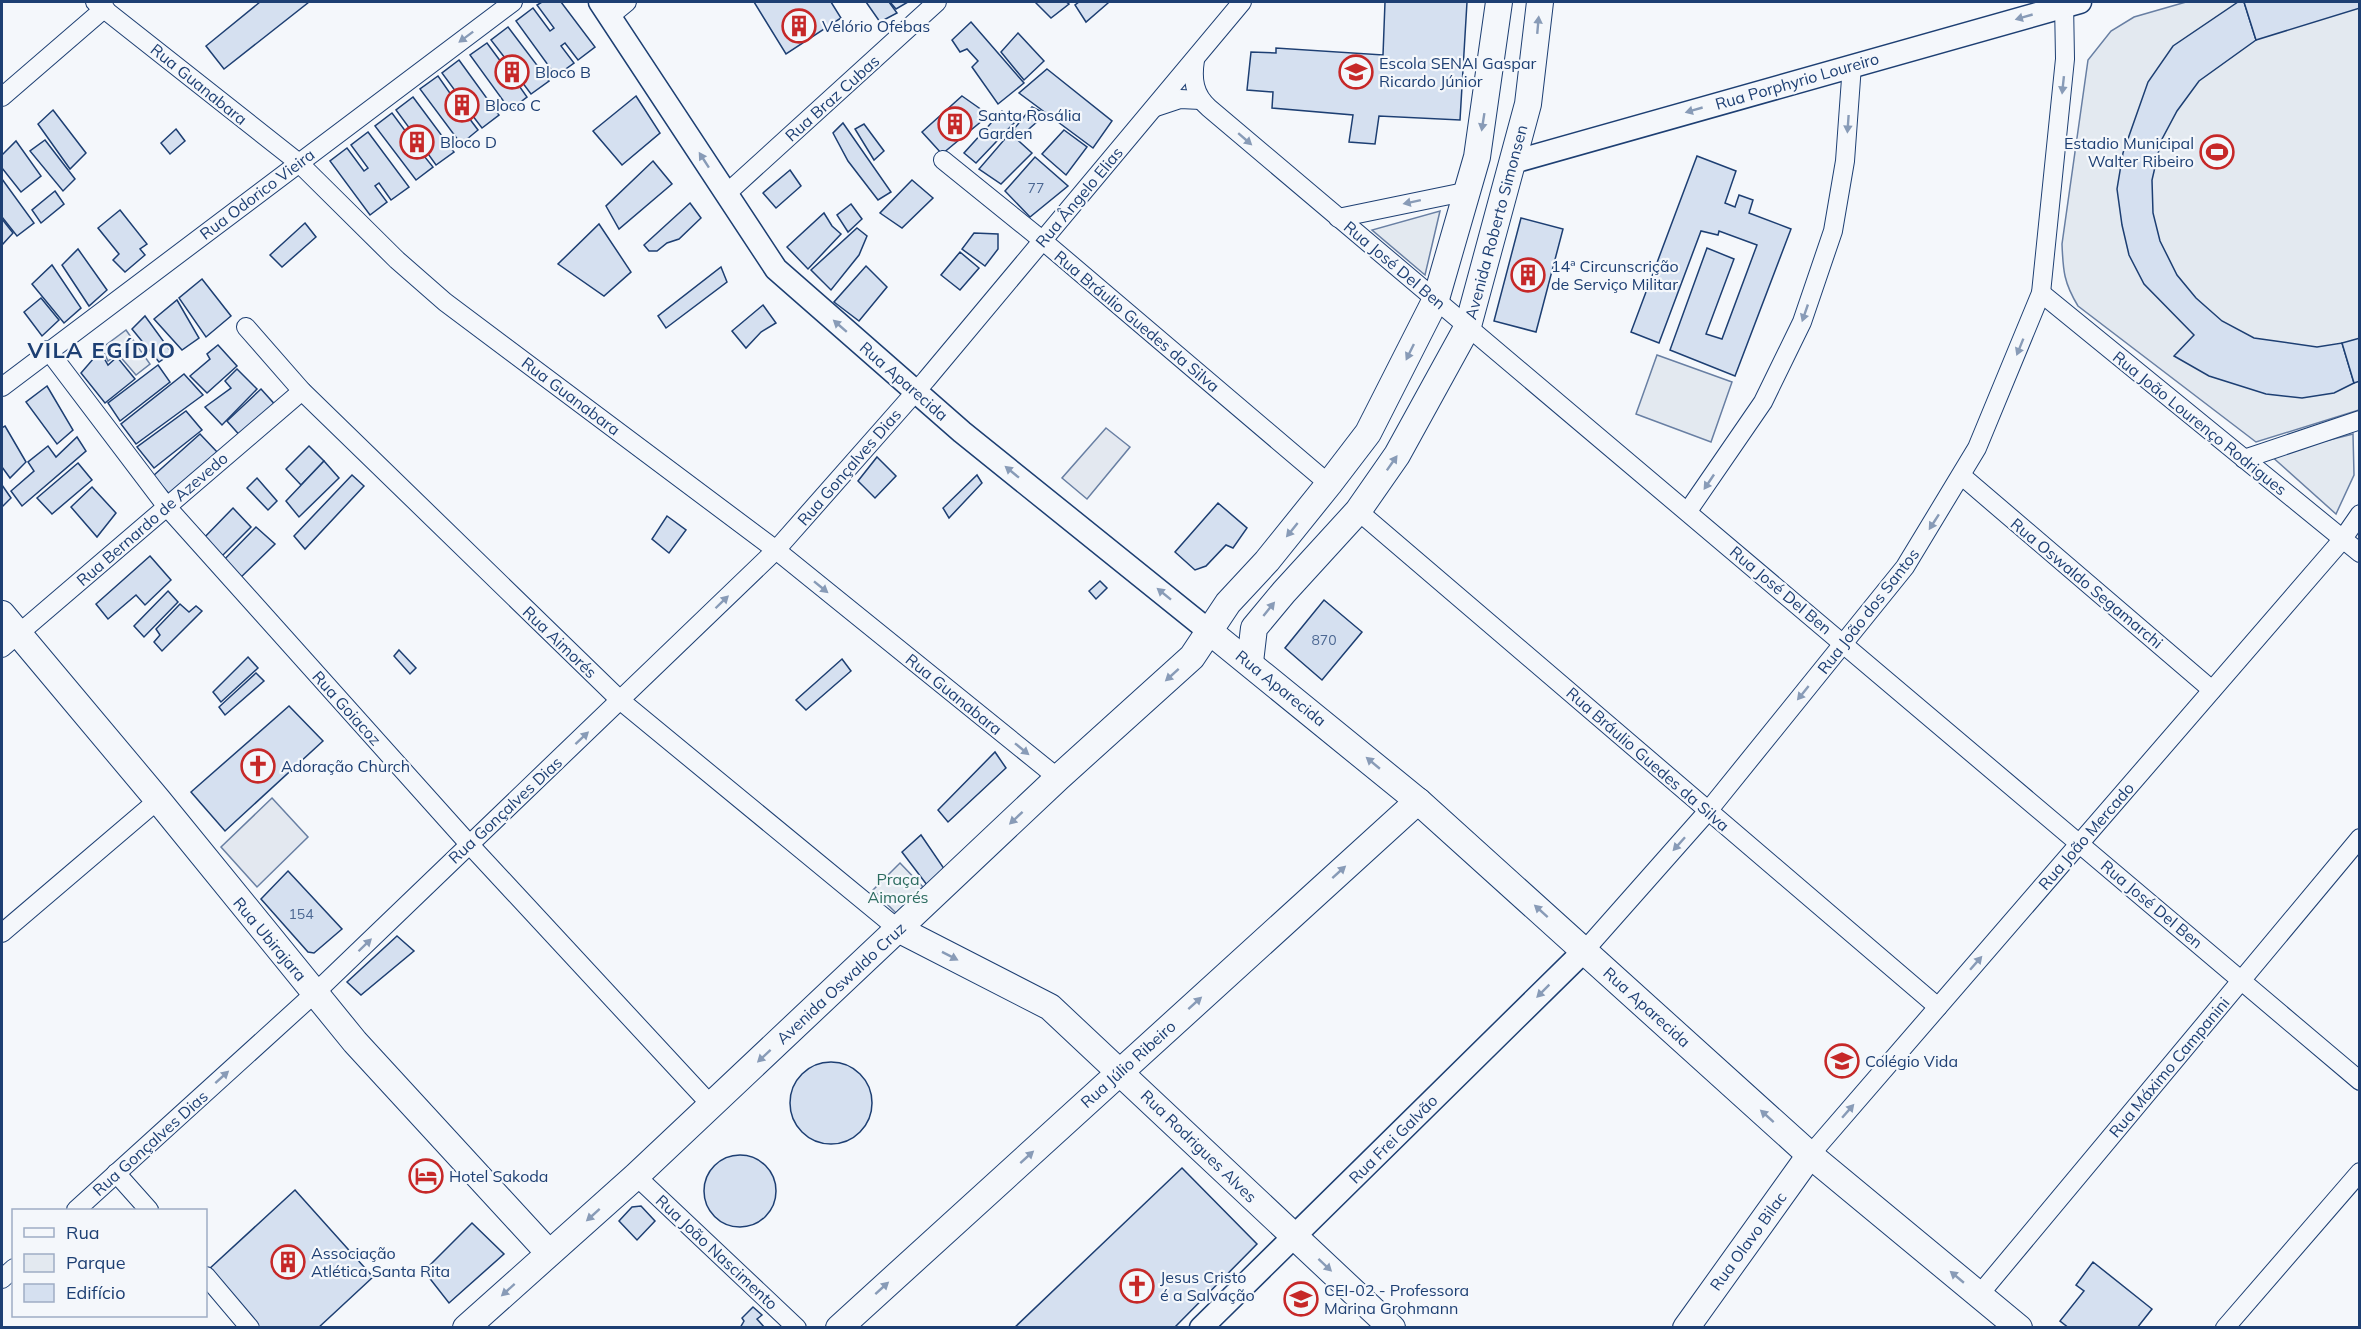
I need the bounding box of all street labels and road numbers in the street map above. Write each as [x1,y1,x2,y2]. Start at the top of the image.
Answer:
street label: Rua Guanabara [147,39,251,129]
street label: Rua Porphyrio Loureiro [1713,48,1881,114]
street label: Rua Braz Cubas [781,50,883,146]
street label: Avenida Roberto Simonsen [1460,122,1532,322]
street label: Rua Ângelo Elias [1031,143,1127,251]
street label: Rua Odorico Vieira [196,144,318,244]
street label: Rua José Del Ben [1340,217,1450,313]
street label: Rua Bráulio Guedes da Silva [1050,246,1224,396]
street label: Rua Aparecida [856,337,952,425]
street label: Rua João Lourenço Rodrigues [2109,347,2291,499]
street label: Rua Guanabara [518,352,624,440]
street label: Rua Gonçalves Dias [793,405,905,529]
street label: Rua Bernardo de Azevedo [72,448,232,590]
street label: Rua Oswaldo Segamarchi [2007,513,2167,653]
street label: Rua José Del Ben [1726,542,1836,638]
street label: Rua João dos Santos [1813,544,1923,678]
street label: Rua Aimorés [519,602,601,682]
street label: Rua Aparecida [1232,645,1330,731]
street label: Rua Guanabara [902,649,1006,739]
street label: Rua Goiacoz [308,667,386,749]
street label: Rua Bráulio Guedes da Silva [1562,683,1734,835]
street label: Rua Gonçalves Dias [444,752,566,868]
street label: Rua João Mercado [2034,778,2138,894]
street label: Rua José Del Ben [2097,856,2207,952]
street label: Rua Ubirajara [229,893,311,985]
street label: Avenida Oswaldo Cruz [772,918,910,1048]
street label: Rua Aparecida [1599,963,1695,1051]
street label: Rua Máximo Campanini [2104,993,2234,1141]
street label: Rua Júlio Ribeiro [1076,1016,1180,1112]
street label: Rua Rodrigues Alves [1137,1085,1261,1207]
street label: Rua Gonçalves Dias [88,1086,212,1200]
street label: Rua Frei Galvão [1344,1090,1442,1188]
street label: Rua Olavo Bilac [1705,1188,1791,1294]
street label: Rua João Nascimento [652,1190,782,1314]

